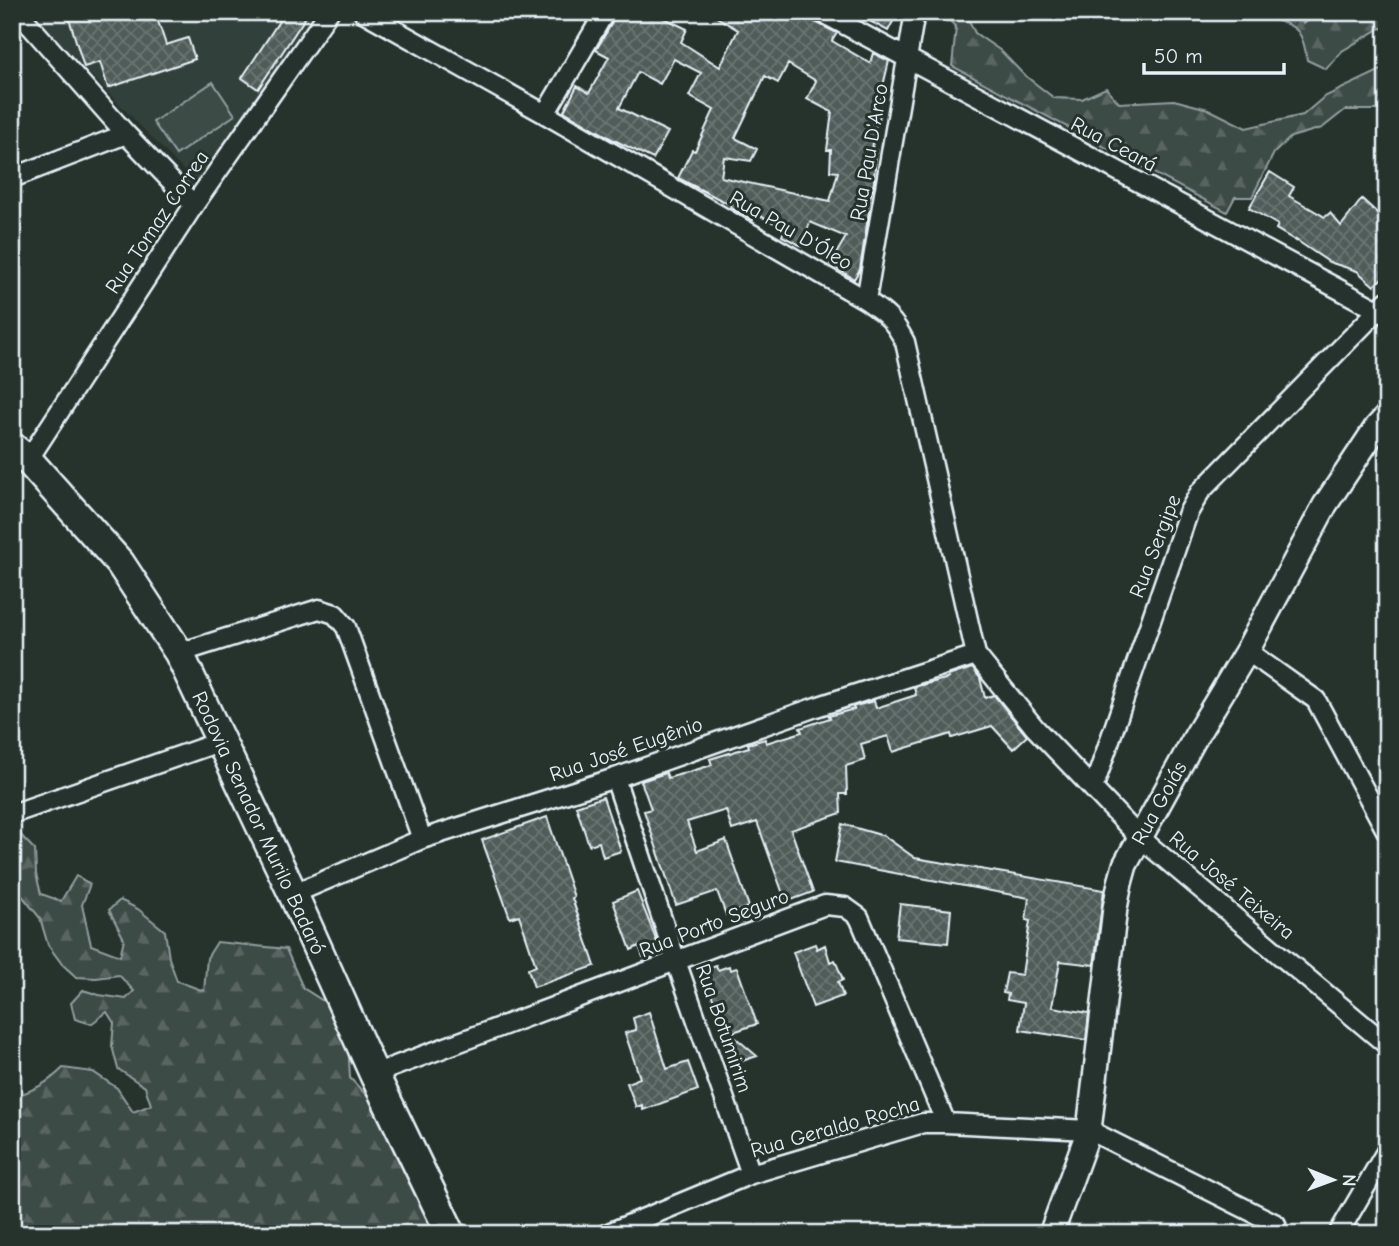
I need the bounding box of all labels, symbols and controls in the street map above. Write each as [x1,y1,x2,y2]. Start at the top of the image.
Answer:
scale bar [1144,32,1284,76]
text: 50 m [1154,44,1203,68]
street label: Rua Pau D'Arco [845,81,893,223]
street label: Rua Ceará [1067,111,1161,177]
street label: Rua Tomaz Correa [100,146,214,298]
street label: Rua Pau D'Óleo [725,185,857,275]
street label: Rua Sergipe [1124,491,1186,601]
street label: Rodovia Senador Murilo Badaró [187,688,331,958]
street label: Rua José Eugênio [546,712,706,786]
street label: Rua Goiás [1126,757,1192,849]
street label: Rua José Teixeira [1165,826,1299,944]
street label: Rua Porto Seguro [636,883,792,963]
street label: Rua Botumirim [691,961,757,1095]
street label: Rua Geraldo Rocha [748,1091,922,1163]
north arrow [1298,1144,1368,1214]
text: N [1338,1174,1360,1187]

